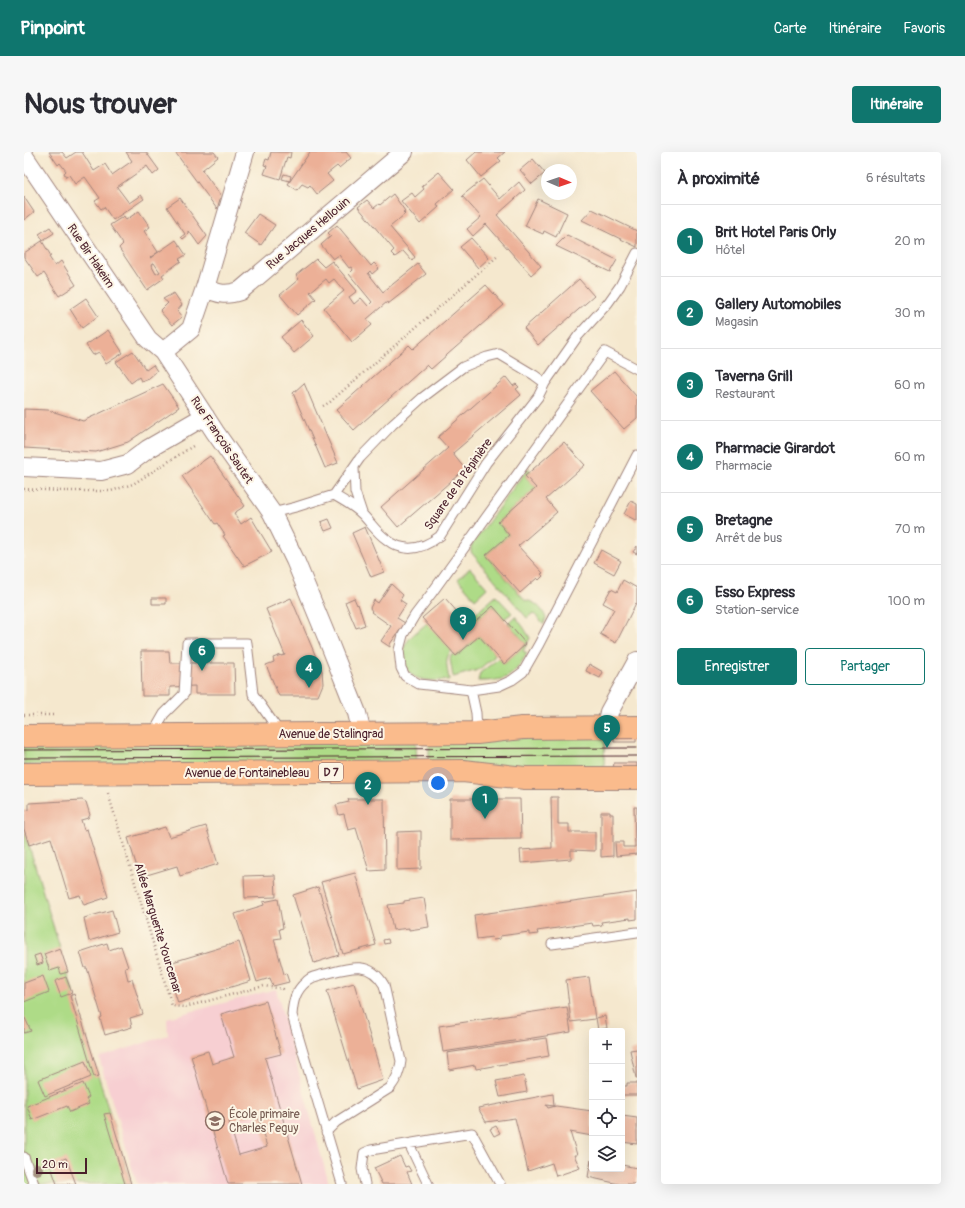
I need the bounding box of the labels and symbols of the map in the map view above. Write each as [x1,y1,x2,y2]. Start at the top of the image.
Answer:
north arrow [541,164,577,200]
street label: Rue Jacques Hellouin [263,194,353,273]
street label: Rue Bir Hakeim [64,221,118,291]
street label: Rue François Sautet [187,394,256,487]
street label: Square de la Pépinière [421,436,496,533]
pin: 3 [450,607,476,640]
pin: 6 [189,638,215,671]
pin: 4 [296,655,322,688]
pin: 5 [594,715,620,748]
street label: Avenue de Stalingrad [279,727,384,742]
road number: D 7 [319,763,343,781]
street label: Avenue de Fontainebleau [185,766,309,781]
pin: 2 [355,772,381,805]
your location [428,773,448,793]
pin: 1 [472,786,498,819]
street label: Allée Marguerite Yourcenar [131,861,185,996]
place label: École primaire Charles Peguy [229,1106,300,1136]
school or university icon: École primaire Charles Peguy [204,1110,226,1132]
scale bar [36,1156,87,1175]

